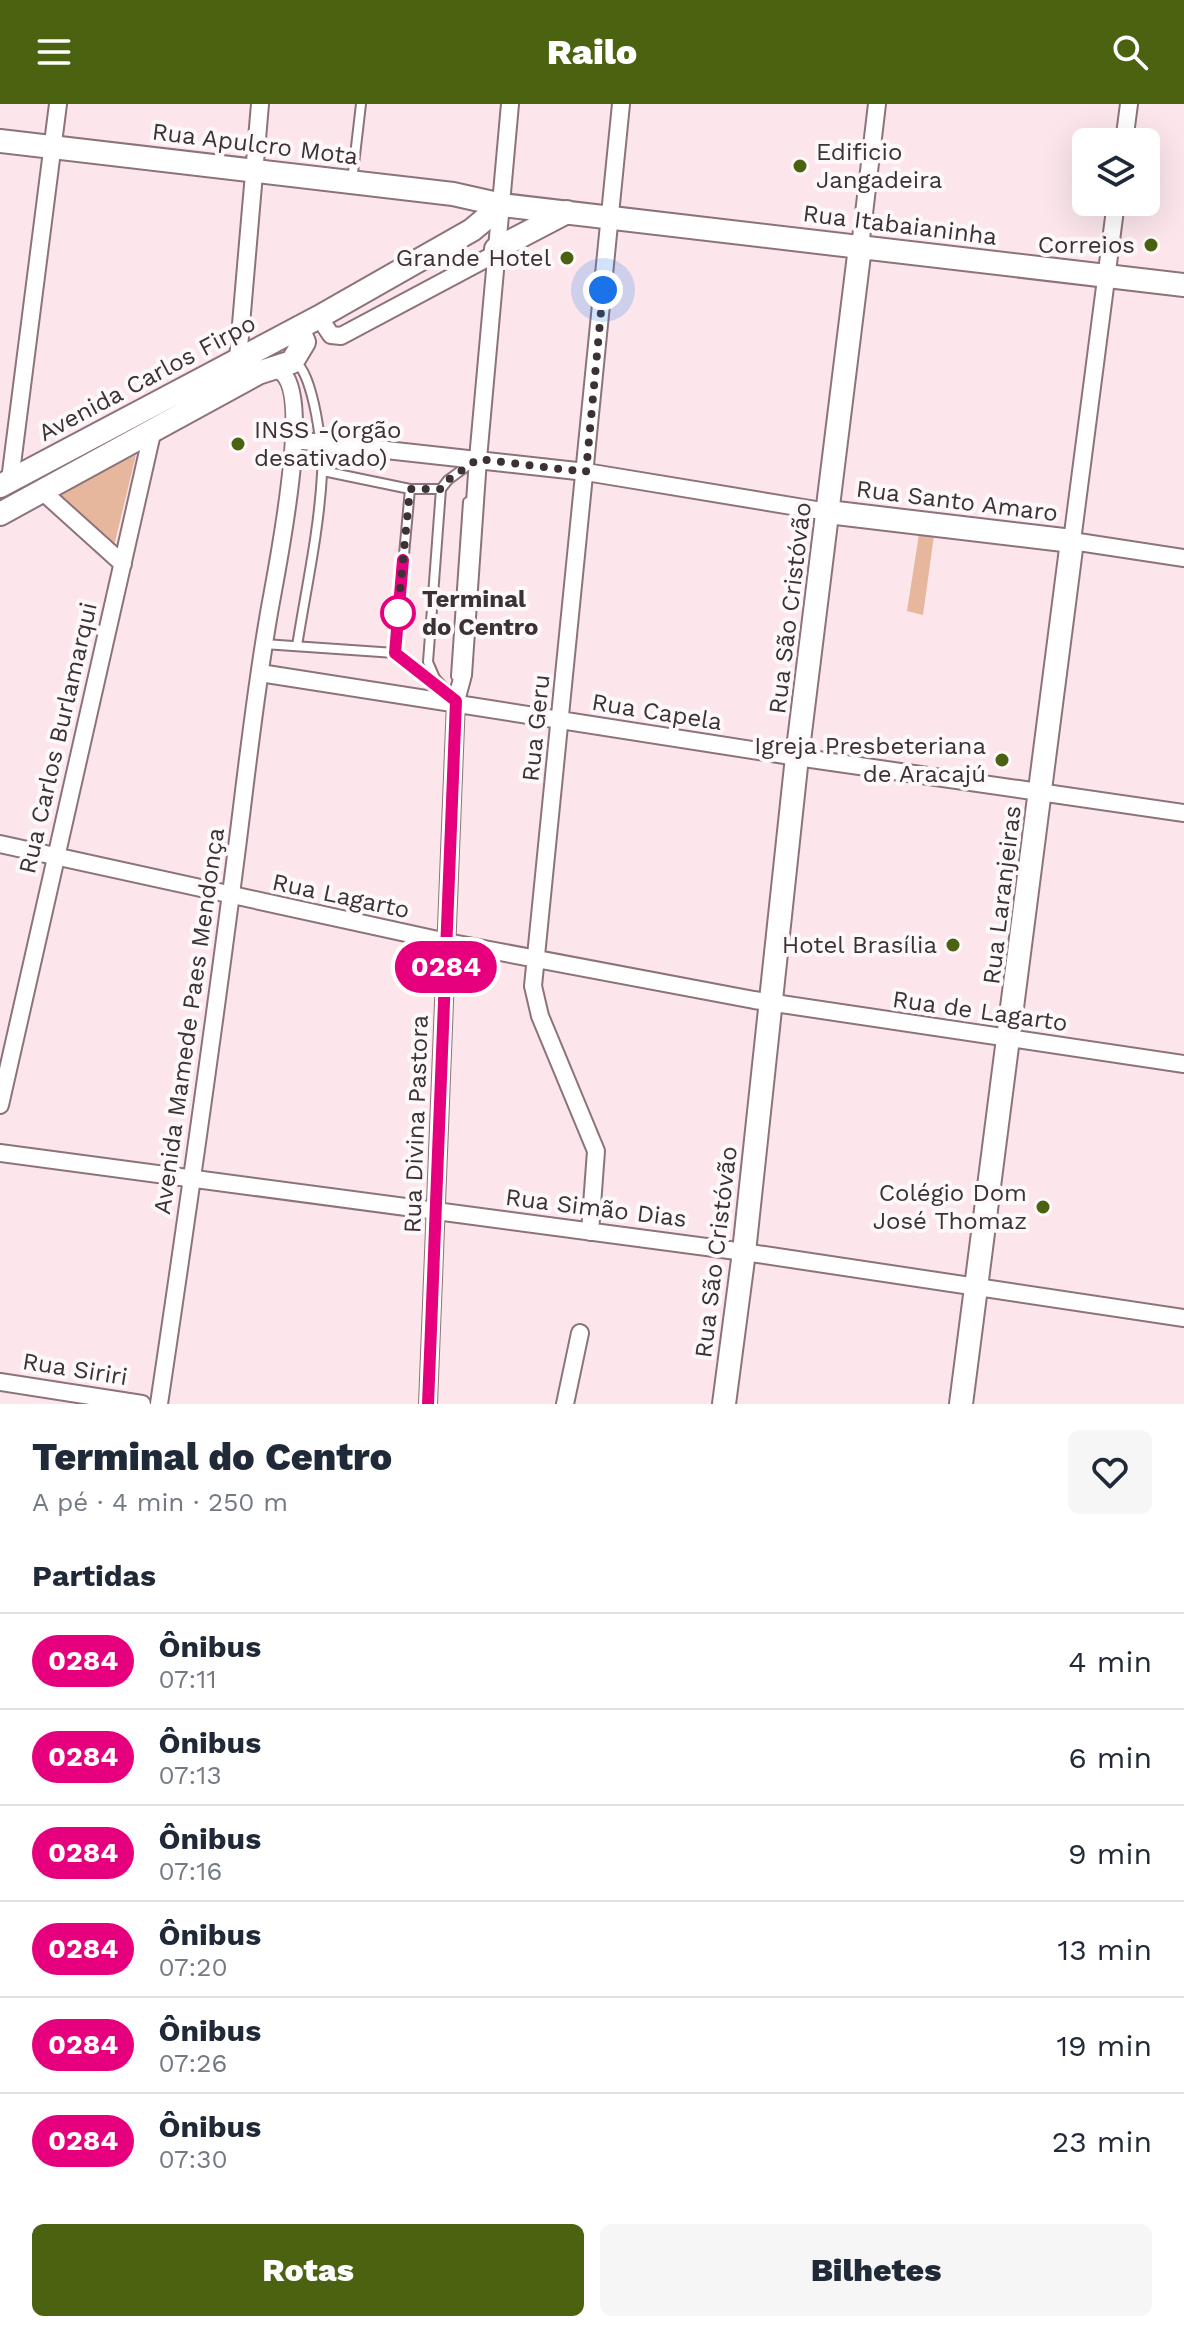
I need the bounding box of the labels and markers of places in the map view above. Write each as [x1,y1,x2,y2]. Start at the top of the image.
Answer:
place label: Edificio Jangadeira [816,138,942,194]
marker: Edificio Jangadeira [791,157,809,175]
place label: Correios [1038,231,1135,259]
marker: Correios [1142,236,1160,254]
place label: Grande Hotel [396,244,552,272]
marker: Grande Hotel [558,249,576,267]
place label: INSS -(orgão desativado) [254,416,401,472]
marker: INSS -(orgão desativado) [229,435,247,453]
place label: Terminal do Centro [422,585,538,641]
marker: Terminal do Centro [381,596,415,630]
place label: Igreja Presbeteriana de Aracajú [754,732,986,788]
marker: Igreja Presbeteriana de Aracajú [993,751,1011,769]
place label: Hotel Brasília [782,931,937,959]
marker: Hotel Brasília [944,936,962,954]
place label: Colégio Dom José Thomaz [873,1179,1027,1235]
marker: Colégio Dom José Thomaz [1034,1198,1052,1216]

